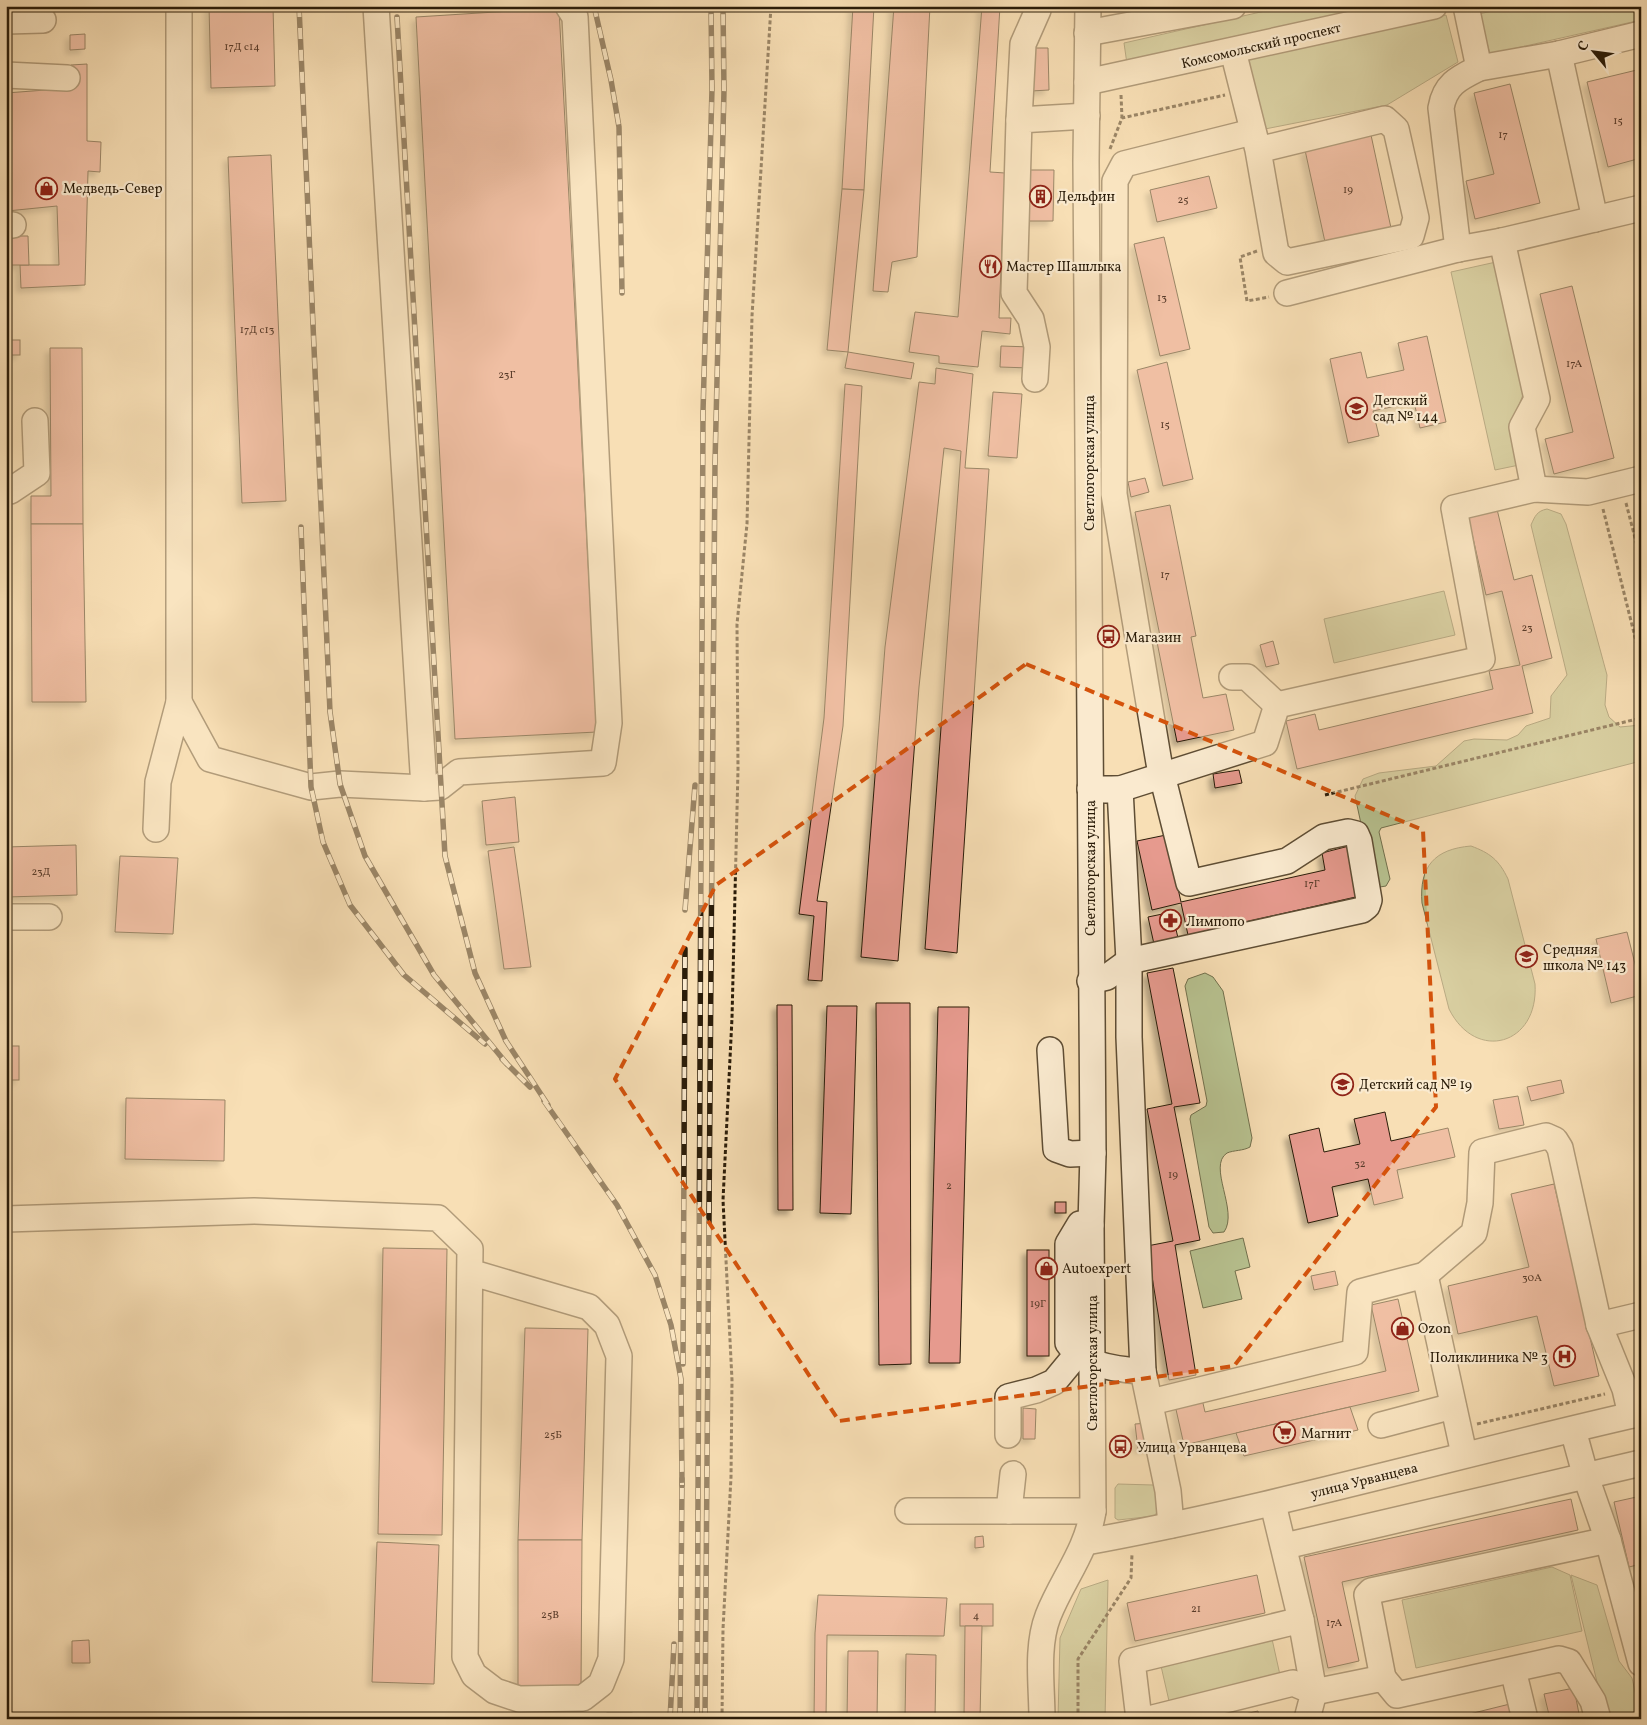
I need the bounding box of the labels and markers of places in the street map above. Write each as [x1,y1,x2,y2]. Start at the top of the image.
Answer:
shop icon: Медведь-Север [35,176,59,200]
place label: Медведь-Север [63,180,162,199]
building icon: Дельфин [1029,184,1053,208]
place label: Дельфин [1057,188,1116,207]
restaurant icon: Мастер Шашлыка [978,254,1002,278]
place label: Мастер Шашлыка [1006,258,1122,277]
place label: Детский сад № 144 [1373,392,1438,427]
school or university icon: Детский сад № 144 [1345,396,1369,420]
bus stop icon: Магазин [1097,625,1121,649]
place label: Магазин [1125,629,1182,648]
pharmacy icon: Лимпопо [1158,909,1182,933]
place label: Лимпопо [1186,913,1245,932]
place label: Средняя школа № 143 [1543,941,1626,976]
school or university icon: Средняя школа № 143 [1515,945,1539,969]
school or university icon: Детский сад № 19 [1331,1072,1355,1096]
place label: Детский сад № 19 [1359,1076,1472,1095]
shop icon: Autoexpert [1034,1256,1058,1280]
place label: Autoexpert [1062,1260,1131,1279]
shop icon: Ozon [1390,1316,1414,1340]
place label: Ozon [1418,1320,1451,1339]
hospital icon: Поликлиника № 3 [1552,1345,1576,1369]
place label: Поликлиника № 3 [1430,1349,1548,1368]
supermarket icon: Магнит [1273,1421,1297,1445]
place label: Магнит [1301,1425,1351,1444]
bus stop icon: Улица Урванцева [1109,1435,1133,1459]
place label: Улица Урванцева [1137,1439,1247,1458]

